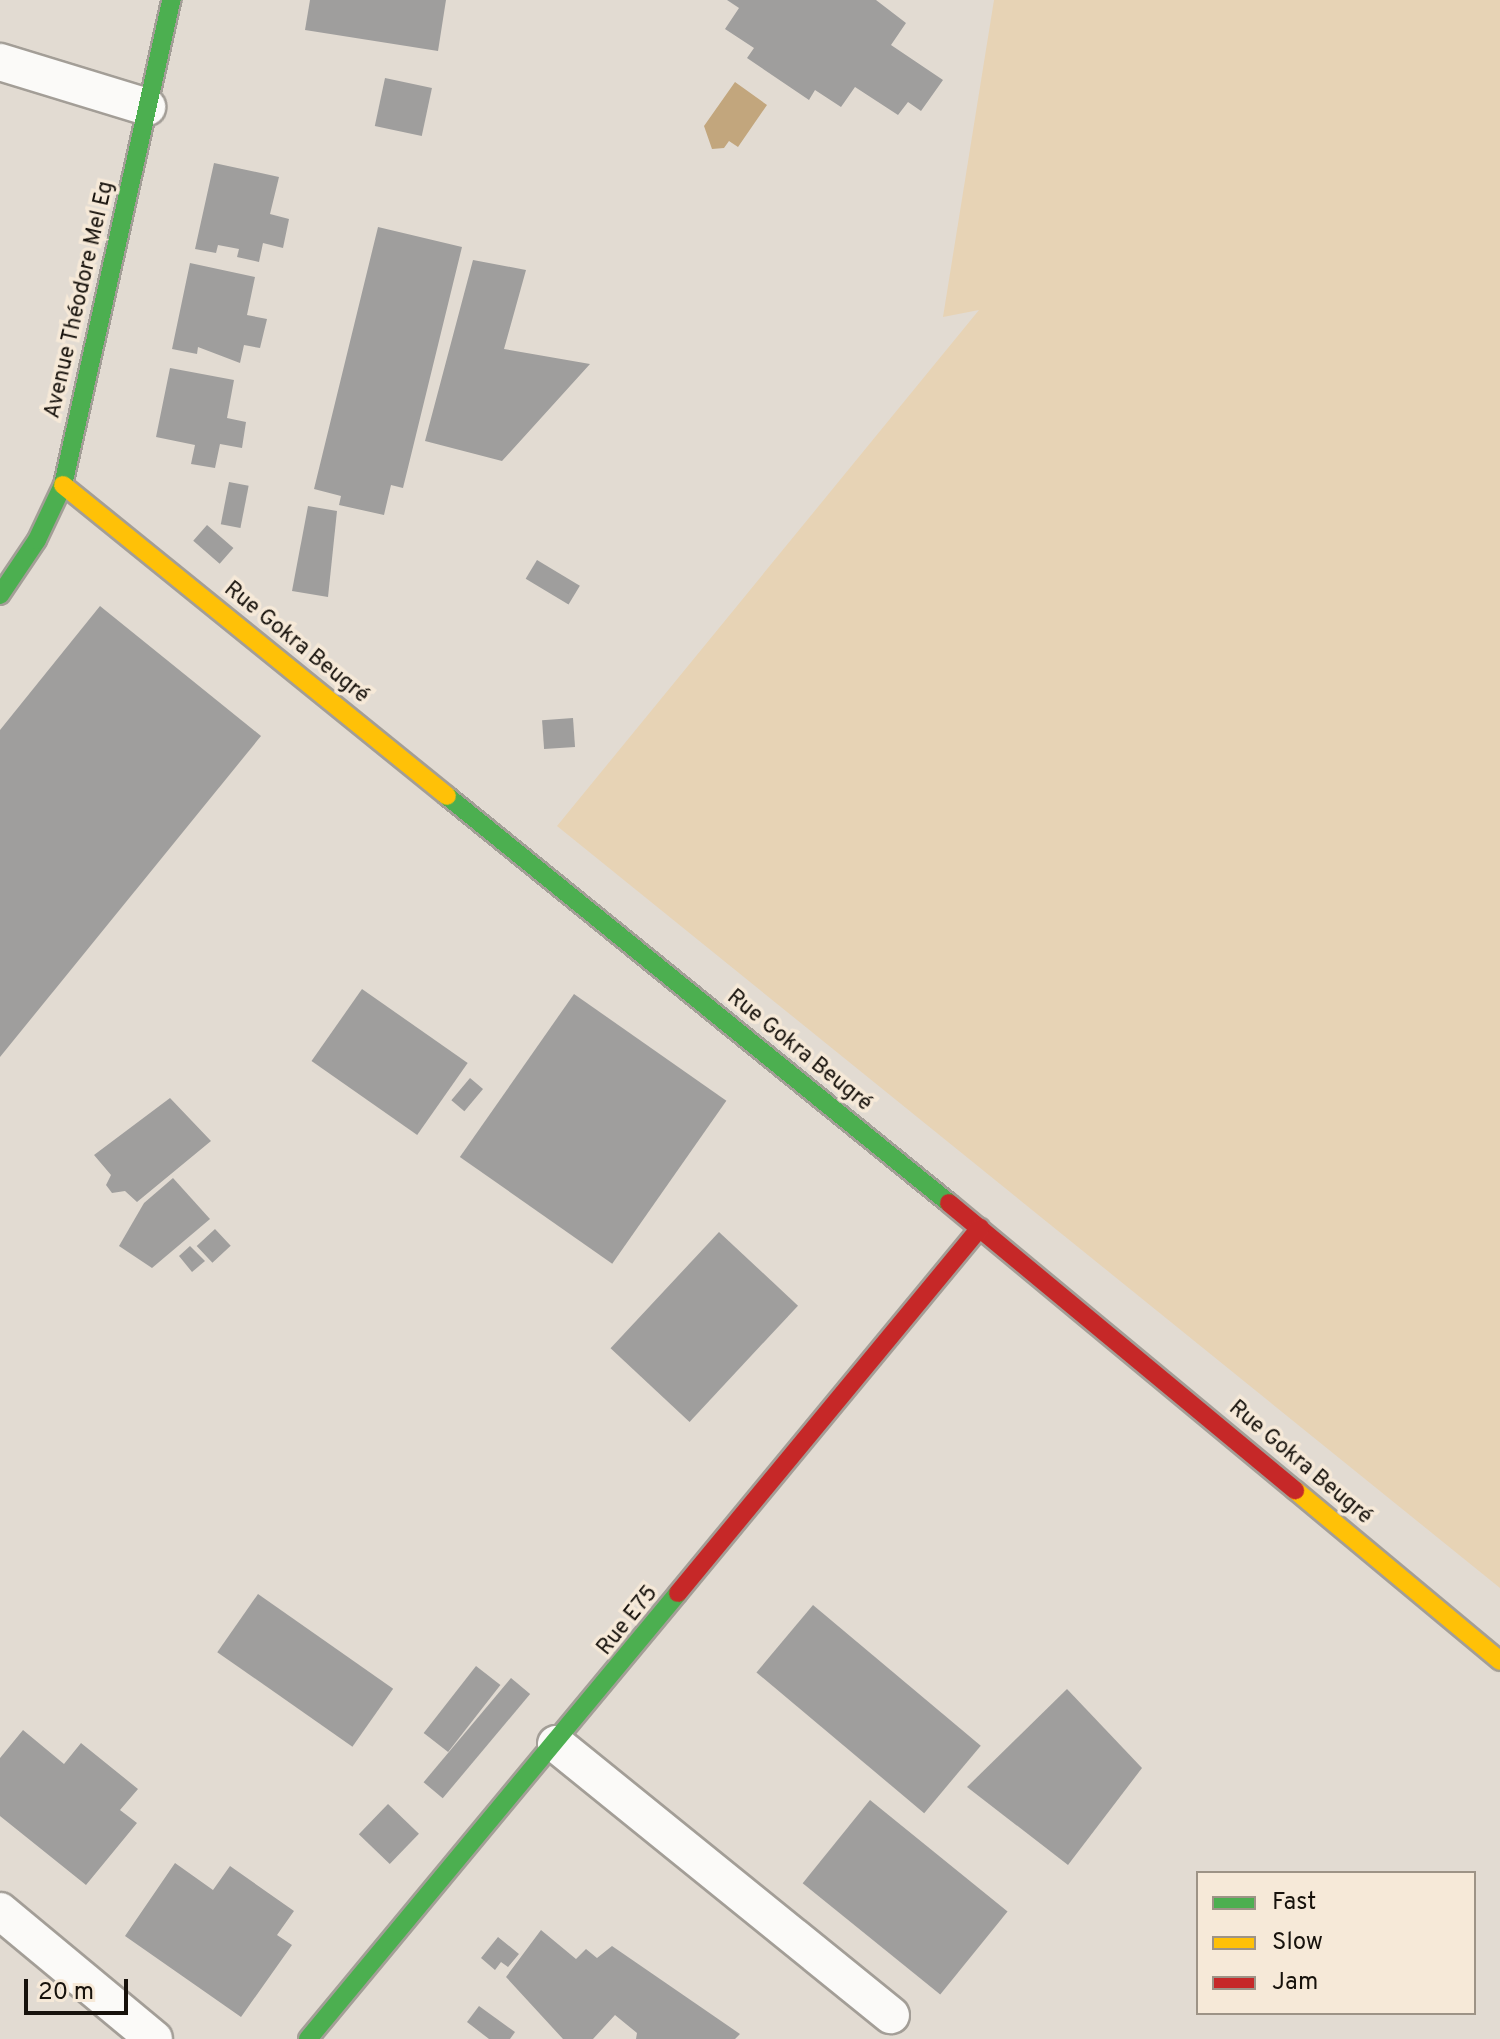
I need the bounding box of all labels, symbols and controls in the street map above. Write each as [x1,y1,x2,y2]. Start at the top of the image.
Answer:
street label: Avenue Théodore Mel Eg [40,178,120,422]
street label: Rue Gokra Beugré [218,576,374,710]
street label: Rue Gokra Beugré [721,984,877,1118]
street label: Rue Gokra Beugré [1223,1395,1377,1531]
street label: Rue E75 [592,1581,664,1661]
legend [1196,1871,1476,2015]
text: Fast [1272,1888,1316,1918]
text: Slow [1272,1928,1323,1958]
scale bar [28,1963,132,2013]
text: Jam [1272,1968,1318,1998]
text: 20 m [38,1978,94,2008]

